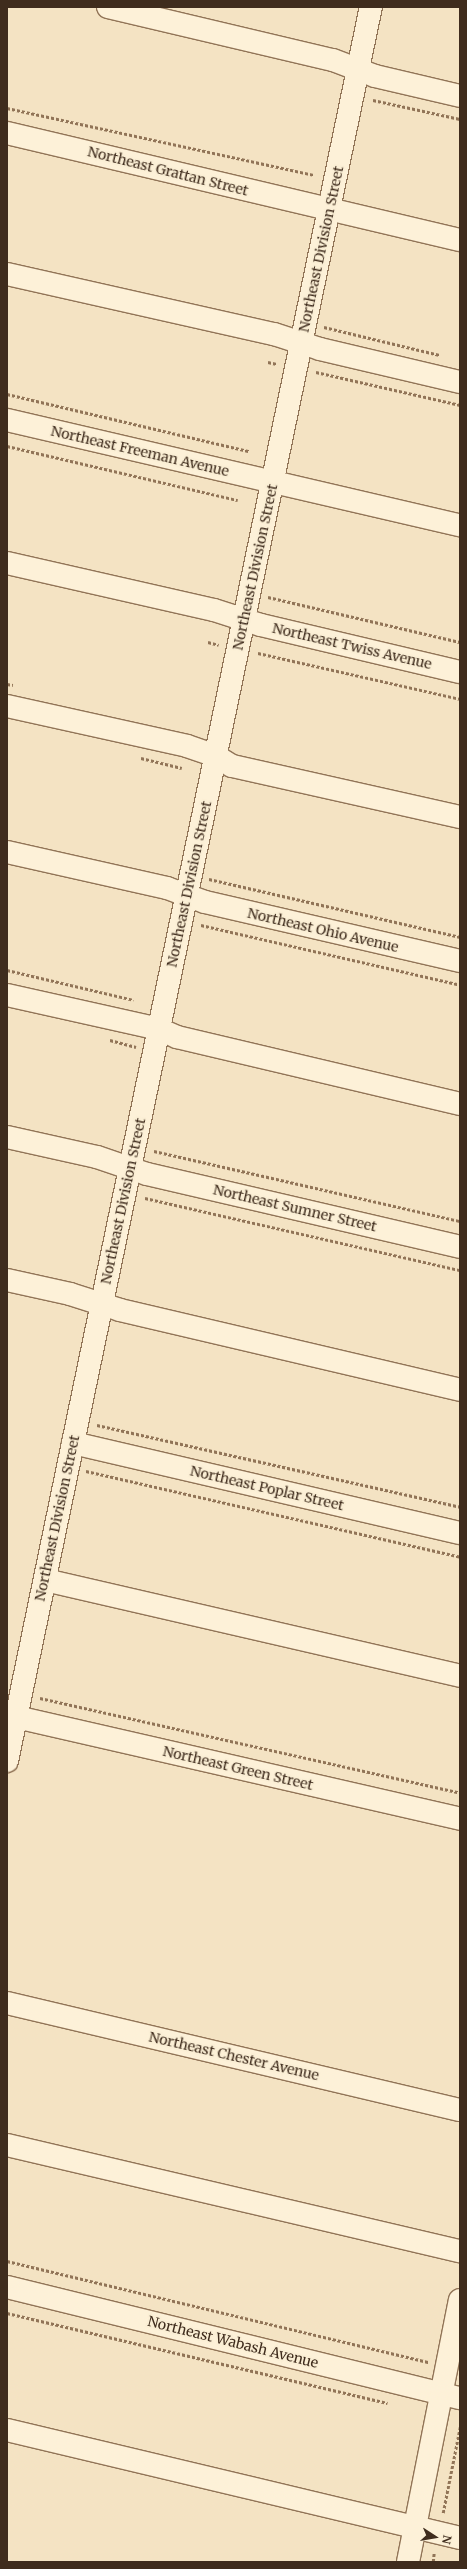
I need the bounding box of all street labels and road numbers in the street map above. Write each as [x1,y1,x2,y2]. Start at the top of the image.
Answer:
street label: Northeast Grattan Street [86,143,250,199]
street label: Northeast Division Street [295,164,347,334]
street label: Northeast Freeman Avenue [49,422,231,480]
street label: Northeast Division Street [229,482,281,652]
street label: Northeast Twiss Avenue [271,619,433,673]
street label: Northeast Division Street [163,799,215,969]
street label: Northeast Ohio Avenue [246,904,400,956]
street label: Northeast Division Street [97,1116,149,1286]
street label: Northeast Sumner Street [212,1181,378,1235]
street label: Northeast Division Street [31,1433,83,1603]
street label: Northeast Poplar Street [189,1462,345,1514]
street label: Northeast Green Street [161,1743,315,1793]
street label: Northeast Chester Avenue [147,2028,321,2084]
street label: Northeast Wabash Avenue [146,2313,320,2371]

